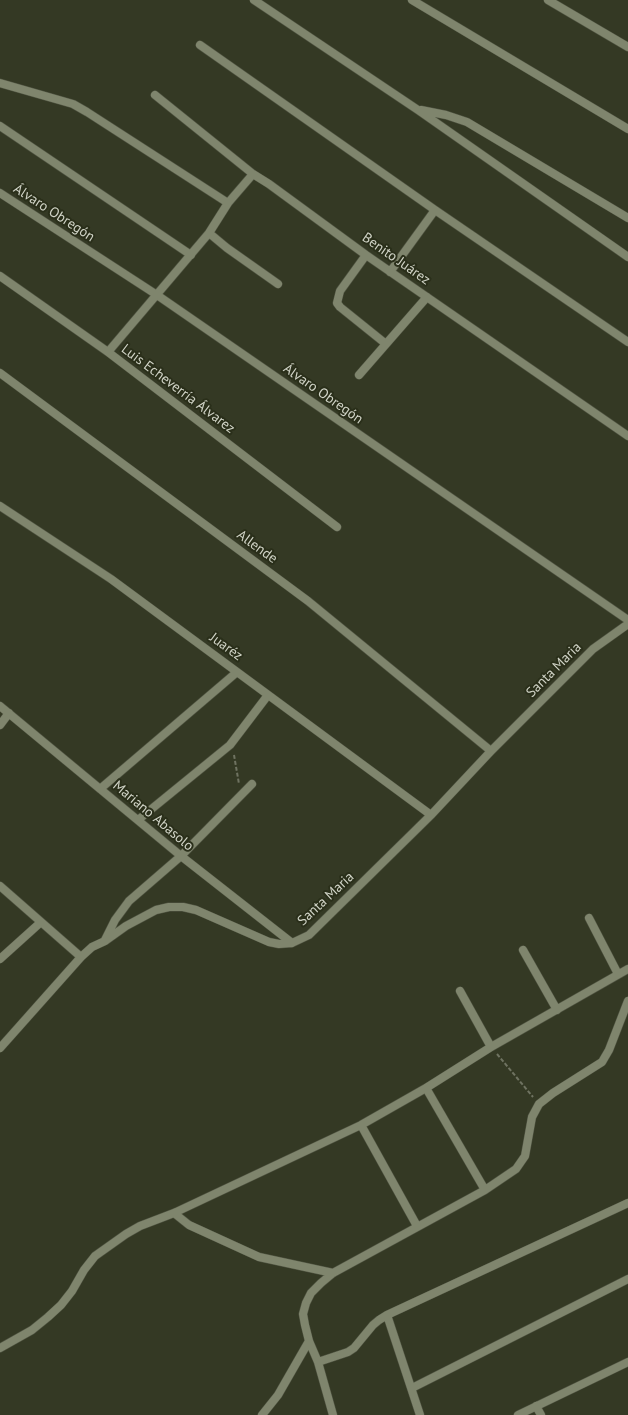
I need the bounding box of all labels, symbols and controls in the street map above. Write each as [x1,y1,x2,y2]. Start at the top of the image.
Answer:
street label: Álvaro Obregón [10,180,98,246]
street label: Benito Juárez [359,229,433,289]
street label: Luis Echeverría Álvarez [118,341,238,437]
street label: Álvaro Obregón [280,360,366,428]
street label: Allende [234,527,280,567]
street label: Juaréz [206,629,246,665]
street label: Santa Maria [523,639,585,701]
street label: Mariano Abasolo [109,777,197,855]
street label: Santa Maria [294,869,358,929]

